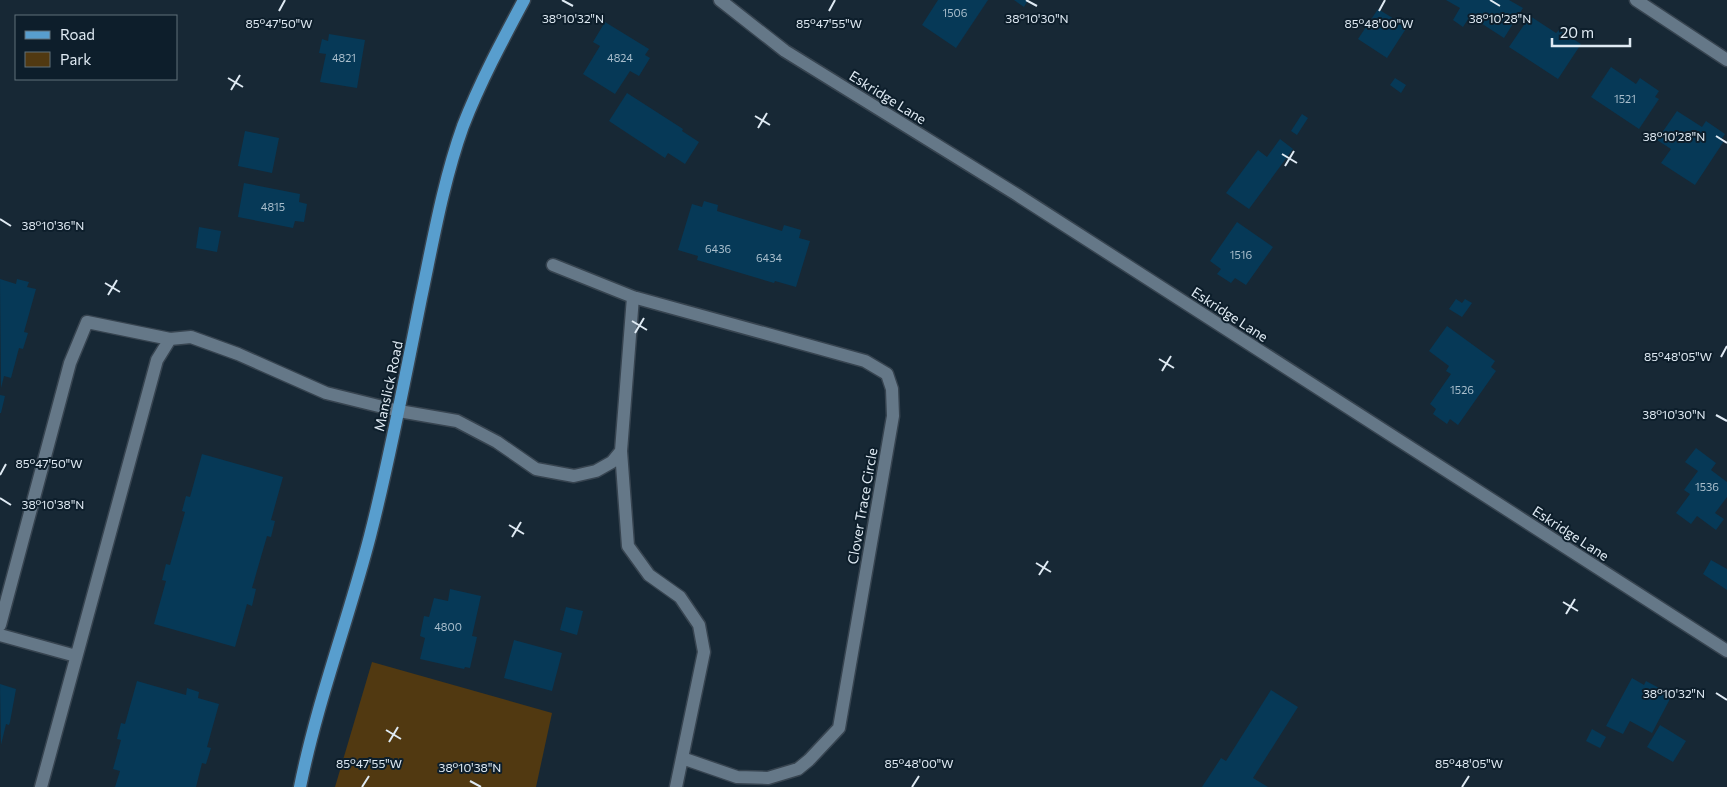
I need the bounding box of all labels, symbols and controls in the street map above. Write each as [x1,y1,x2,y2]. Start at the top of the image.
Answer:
house number: 1506 [943,6,968,19]
text: 38°10'32"N [542,11,604,25]
text: 38°10'30"N [1005,11,1069,25]
text: 38°10'28"N [1469,11,1531,25]
legend [15,15,178,80]
scale bar [1552,15,1630,47]
text: 85°47'50"W [246,16,312,30]
text: 85°47'55"W [796,16,862,30]
text: 85°48'00"W [1344,16,1414,30]
text: 20 m [1560,23,1594,41]
text: Road [60,25,95,43]
text: Park [60,50,91,68]
house number: 4821 [332,51,356,64]
house number: 4824 [607,51,633,64]
street label: Eskridge Lane [846,67,930,127]
house number: 1521 [1614,92,1636,105]
text: 38°10'28"N [1643,129,1705,143]
house number: 4815 [261,200,285,213]
text: 38°10'36"N [22,218,84,232]
house number: 6436 [705,242,731,255]
house number: 1516 [1230,248,1253,261]
house number: 6434 [756,251,782,264]
street label: Eskridge Lane [1189,283,1271,345]
street label: Manslick Road [370,339,406,433]
text: 85°48'05"W [1644,349,1712,363]
house number: 1526 [1450,383,1474,396]
text: 38°10'30"N [1642,407,1706,421]
street label: Clover Trace Circle [843,447,881,565]
text: 85°47'50"W [16,456,82,470]
house number: 1536 [1695,480,1719,493]
text: 38°10'38"N [22,497,84,511]
street label: Eskridge Lane [1530,502,1612,564]
house number: 4800 [434,620,462,633]
text: 38°10'32"N [1643,686,1705,700]
text: 85°47'55"W [336,756,402,770]
text: 85°48'00"W [884,756,954,770]
text: 85°48'05"W [1435,756,1503,770]
text: 38°10'38"N [439,760,501,774]

